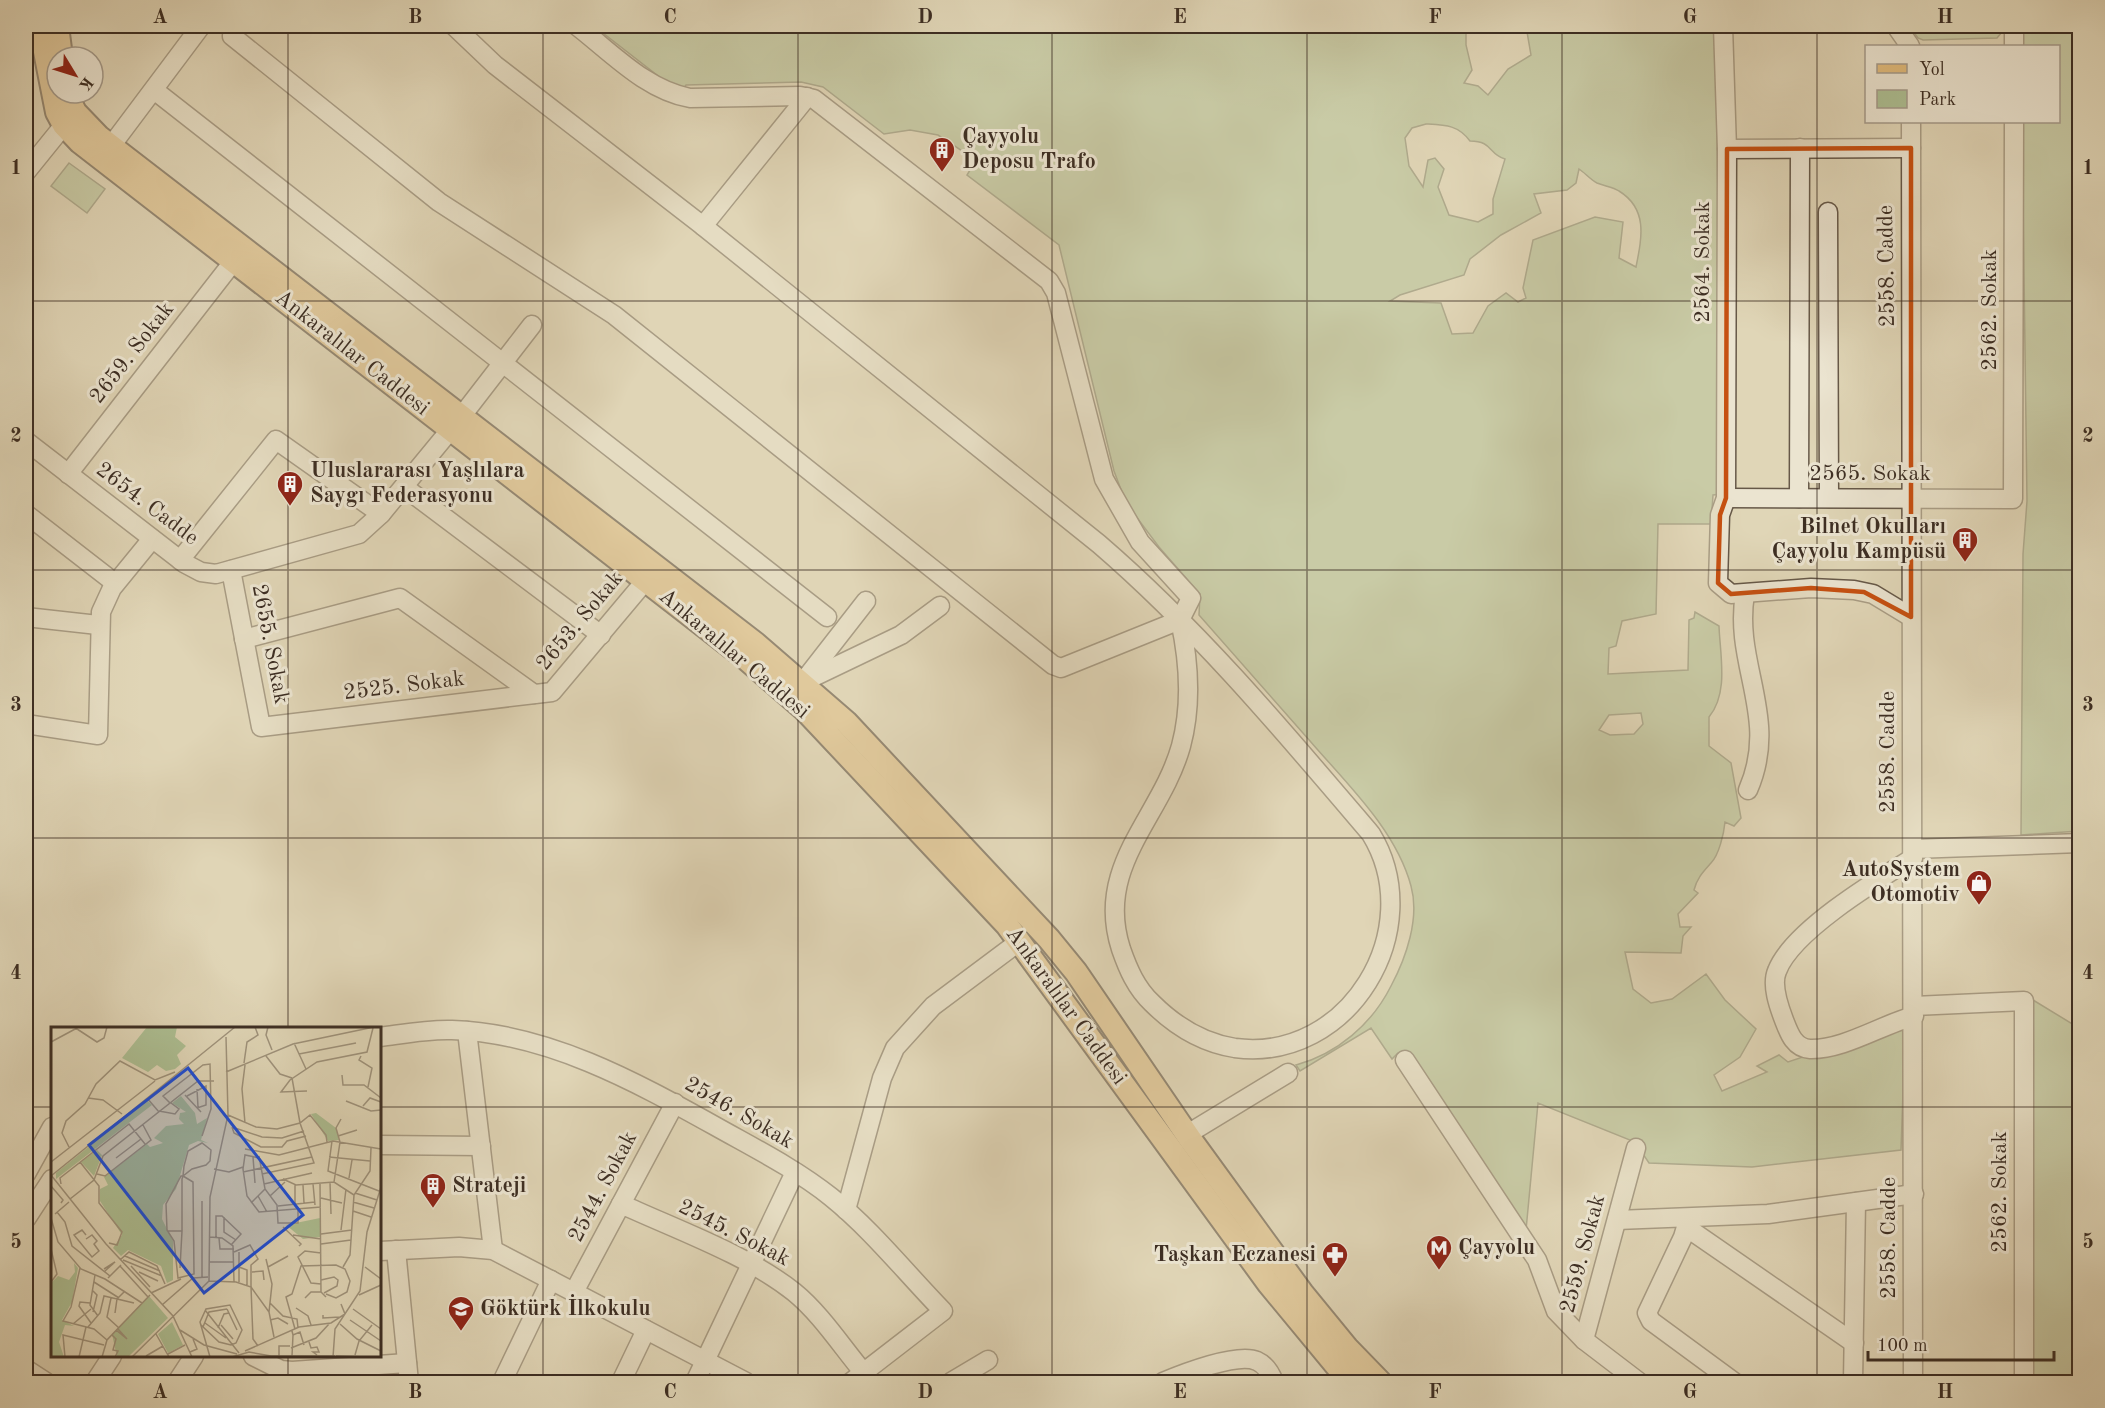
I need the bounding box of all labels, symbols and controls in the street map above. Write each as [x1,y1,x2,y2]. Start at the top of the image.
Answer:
text: A [152,8,168,28]
text: B [408,8,422,28]
text: C [663,8,677,28]
text: D [917,8,933,28]
text: E [1173,8,1187,28]
text: F [1428,8,1442,28]
text: G [1683,8,1697,28]
text: H [1937,8,1953,28]
north arrow [45,45,105,105]
legend [1865,45,2060,123]
text: Yol [1919,61,1945,79]
text: K [75,73,95,93]
text: Park [1919,91,1956,109]
place label: Çayyolu Deposu Trafo [962,126,1096,173]
building icon: Çayyolu Deposu Trafo [927,135,957,173]
text: 1 [10,159,22,179]
text: 1 [2082,159,2094,179]
street label: 2564. Sokak [1692,201,1714,323]
street label: 2558. Cadde [1875,205,1899,327]
street label: 2562. Sokak [1979,249,2001,371]
street label: Ankaralılar Caddesi [271,286,433,420]
street label: 2659. Sokak [86,298,178,408]
text: 2 [10,427,22,447]
text: 2 [2082,427,2094,447]
street label: 2654. Cadde [92,458,202,550]
place label: Uluslararası Yaşlılara Saygı Federasyonu [310,460,525,507]
street label: 2565. Sokak [1809,463,1931,485]
building icon: Uluslararası Yaşlılara Saygı Federasyonu [275,469,305,507]
place label: Bilnet Okulları Çayyolu Kampüsü [1771,516,1946,563]
building icon: Bilnet Okulları Çayyolu Kampüsü [1950,525,1980,563]
street label: 2653. Sokak [532,567,628,675]
street label: 2655. Sokak [248,582,292,706]
street label: Ankaralılar Caddesi [655,585,813,723]
street label: 2525. Sokak [342,668,466,704]
street label: 2558. Cadde [1877,691,1899,813]
text: 3 [10,696,22,716]
text: 3 [2082,696,2094,716]
place label: AutoSystem Otomotiv [1842,859,1960,906]
shop icon: AutoSystem Otomotiv [1964,868,1994,906]
street label: Ankaralılar Caddesi [1002,923,1130,1089]
text: 4 [10,964,22,984]
text: 4 [2082,964,2094,984]
inset map [51,1027,381,1357]
street label: 2546. Sokak [681,1073,797,1153]
street label: 2544. Sokak [565,1128,641,1246]
street label: 2562. Sokak [1989,1131,2011,1253]
building icon: Strateji [418,1171,448,1209]
place label: Strateji [452,1175,526,1197]
street label: 2558. Cadde [1878,1177,1900,1299]
street label: 2559. Sokak [1557,1192,1609,1316]
street label: 2545. Sokak [675,1196,793,1270]
text: 5 [10,1232,22,1253]
text: 5 [2082,1232,2094,1253]
metro station icon: Çayyolu [1424,1233,1454,1271]
place label: Çayyolu [1458,1237,1535,1259]
pharmacy icon: Taşkan Eczanesi [1320,1240,1350,1278]
place label: Taşkan Eczanesi [1154,1244,1316,1266]
school or university icon: Göktürk İlkokulu [446,1294,476,1332]
place label: Göktürk İlkokulu [480,1294,651,1320]
scale bar [1868,1324,2054,1362]
text: 100 m [1877,1337,1928,1355]
text: A [152,1383,168,1403]
text: B [408,1383,422,1403]
text: C [663,1383,677,1403]
text: D [917,1383,933,1403]
text: E [1173,1383,1187,1403]
text: F [1428,1383,1442,1403]
text: G [1683,1383,1697,1403]
text: H [1937,1383,1953,1403]

